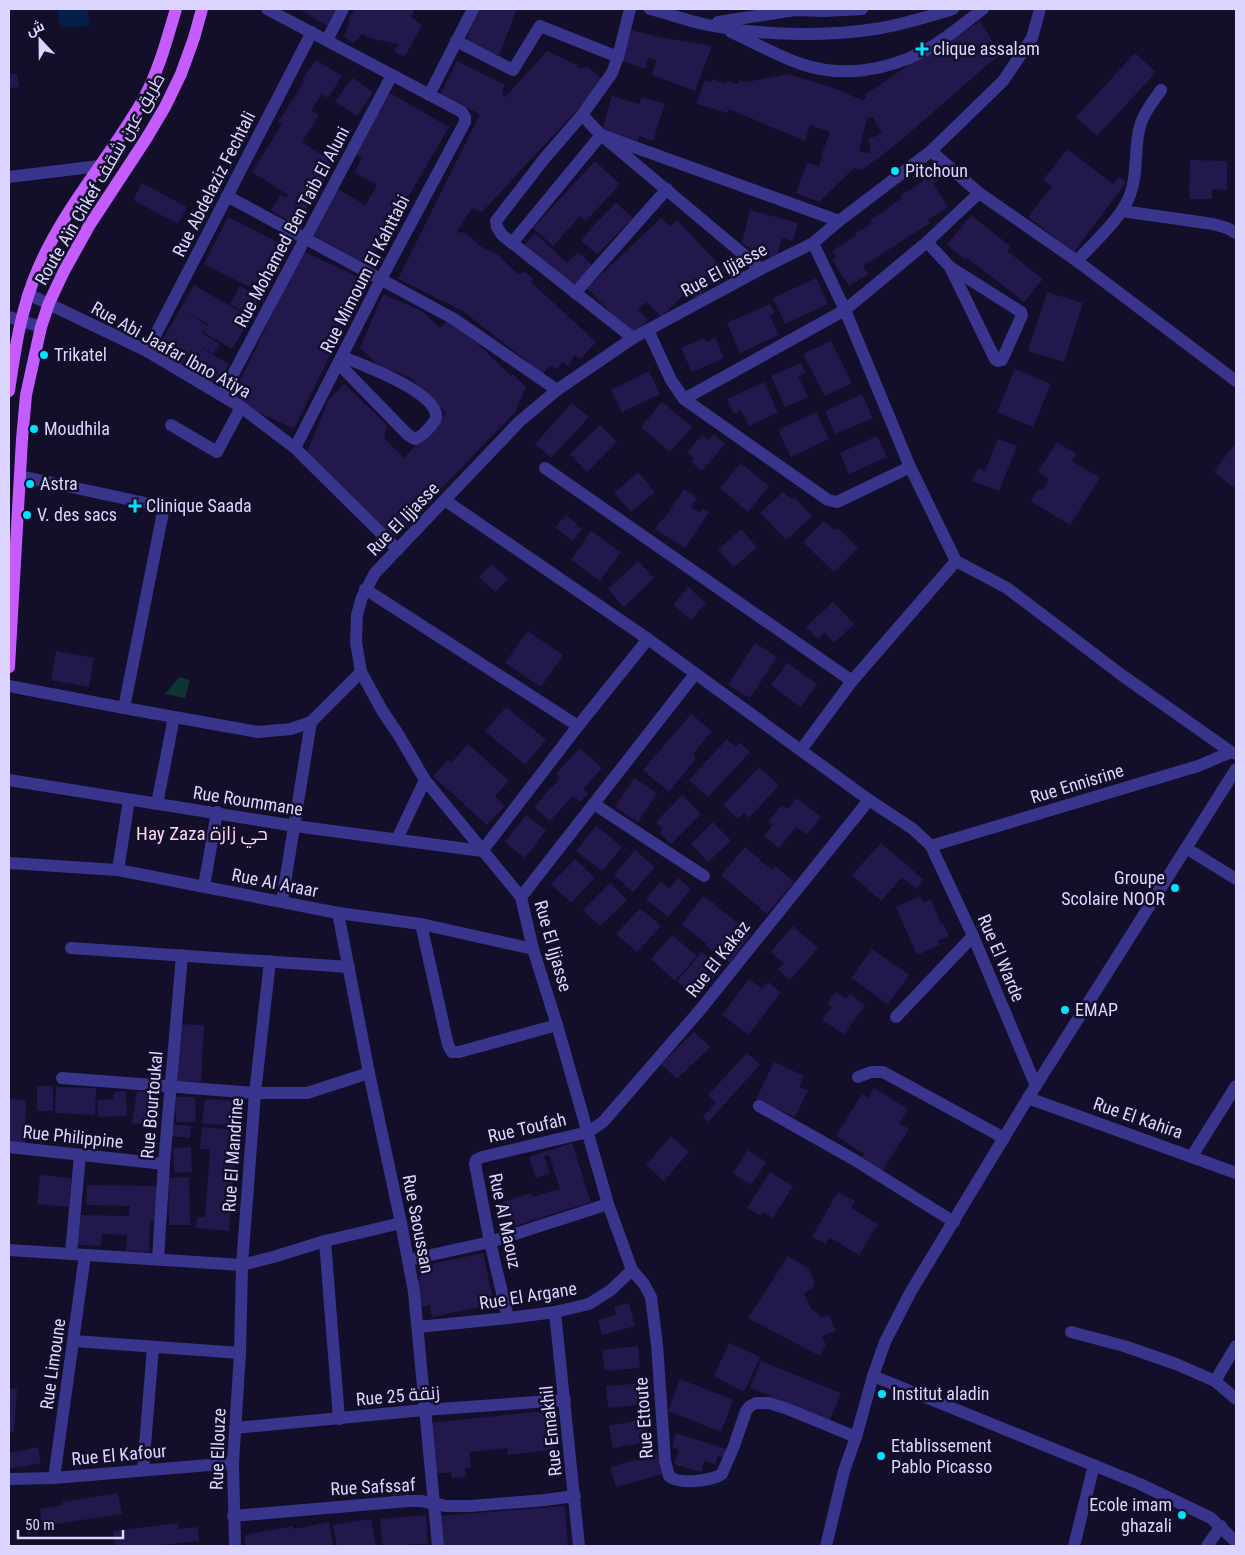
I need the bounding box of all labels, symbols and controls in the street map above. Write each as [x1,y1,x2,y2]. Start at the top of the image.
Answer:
north arrow [15,15,65,65]
text: ش [24,17,47,40]
place label: clique assalam [933,38,1040,59]
marker: clique assalam [915,42,929,56]
street label: Route Aïn Chkef طريق عين شقف [30,69,171,289]
street label: Rue Abdelaziz Fechtali [168,108,259,260]
street label: Rue Mohamed Ben Taib El Aluni [230,123,353,331]
place label: Pitchoun [905,160,968,181]
marker: Pitchoun [889,165,901,177]
street label: Rue Mimoum El Kahttabi [316,191,413,356]
street label: Rue El Ijjasse [677,238,770,301]
street label: Rue Abi Jaafar Ibno Atiya [88,297,255,402]
place label: Trikatel [54,344,107,365]
marker: Trikatel [38,349,50,361]
place label: Moudhila [44,418,110,439]
marker: Moudhila [28,423,40,435]
place label: Astra [40,473,78,494]
marker: Astra [24,478,36,490]
street label: Rue El Ijjasse [362,478,443,560]
place label: Clinique Saada [146,495,252,516]
marker: Clinique Saada [128,499,142,513]
place label: V. des sacs [37,504,117,525]
marker: V. des sacs [21,509,33,521]
street label: Rue Ennisrine [1028,759,1126,808]
street label: Rue Roummane [192,781,305,820]
district label: Hay Zaza حي زازة [136,822,268,848]
street label: Rue Al Araar [230,864,321,901]
place label: Groupe Scolaire NOOR [1061,867,1165,909]
marker: Groupe Scolaire NOOR [1169,882,1181,894]
street label: Rue El Ijjasse [530,898,577,994]
street label: Rue El Warde [974,911,1029,1005]
street label: Rue El Kakaz [681,916,754,1001]
place label: EMAP [1075,999,1118,1020]
marker: EMAP [1059,1004,1071,1016]
street label: Rue Bourtoukal [136,1050,167,1160]
street label: Rue El Kahira [1091,1092,1186,1143]
street label: Rue El Mandrine [218,1097,247,1213]
street label: Rue Toufah [486,1108,568,1147]
street label: Rue Philippine [22,1121,124,1152]
street label: Rue Al Maouz [485,1171,526,1271]
street label: Rue Saoussan [399,1173,438,1275]
street label: Rue El Argane [478,1277,578,1314]
street label: Rue Limoune [36,1317,69,1411]
street label: Rue Ettoute [630,1377,657,1460]
street label: Rue 25 زنقة [355,1381,441,1411]
place label: Institut aladin [892,1383,990,1404]
street label: Rue Ennakhil [535,1385,566,1477]
marker: Institut aladin [876,1388,888,1400]
street label: Rue Ellouze [206,1408,229,1490]
place label: Etablissement Pablo Picasso [891,1435,992,1477]
street label: Rue El Kafour [71,1440,168,1469]
marker: Etablissement Pablo Picasso [875,1450,887,1462]
street label: Rue Safssaf [330,1474,416,1499]
place label: Ecole imam ghazali [1089,1494,1172,1536]
scale bar [18,1508,122,1540]
marker: Ecole imam ghazali [1176,1509,1188,1521]
text: 50 m [25,1516,55,1534]

